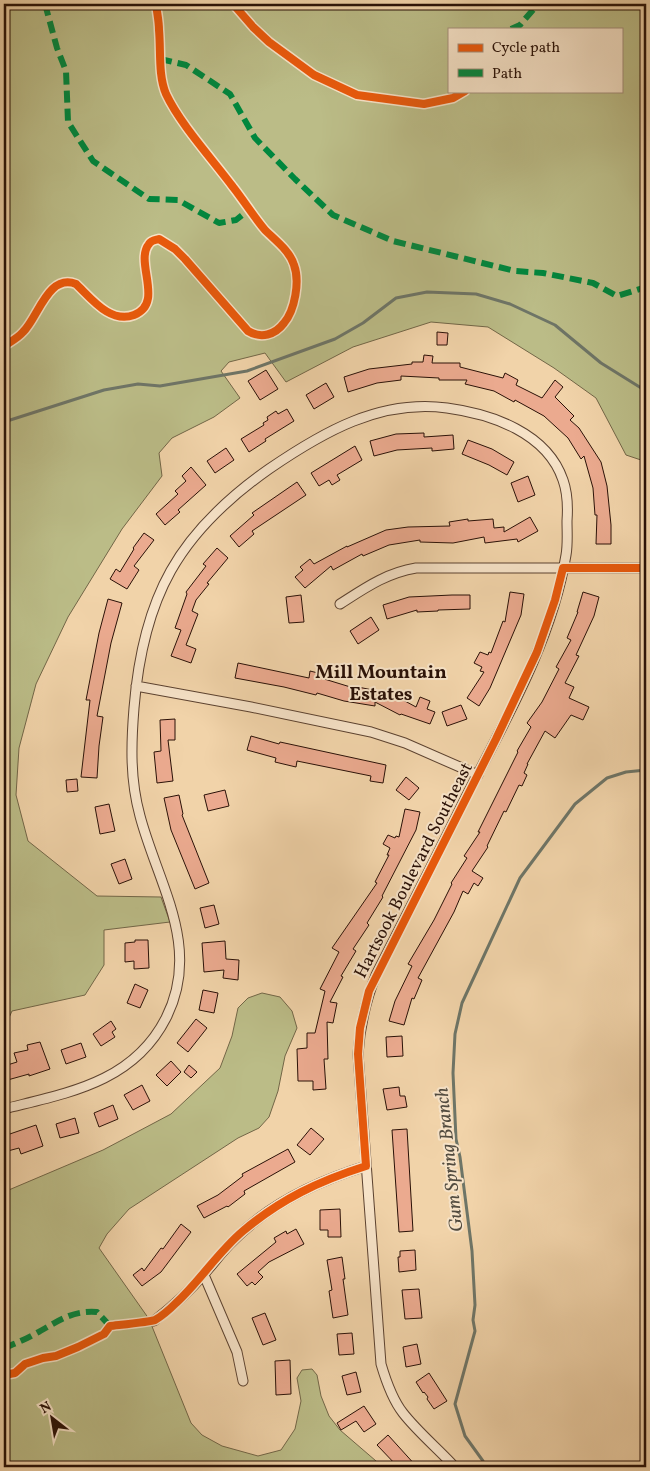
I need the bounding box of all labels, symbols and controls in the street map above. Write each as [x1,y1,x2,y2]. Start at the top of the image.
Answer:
legend [448,28,622,92]
text: Cycle path [492,38,560,59]
text: Path [492,64,522,85]
district label: Mill Mountain Estates [315,660,447,708]
street label: Hartsook Boulevard Southeast [349,758,480,983]
water label: Gum Spring Branch [429,1086,470,1233]
north arrow [28,1394,78,1444]
text: N [37,1397,55,1419]

